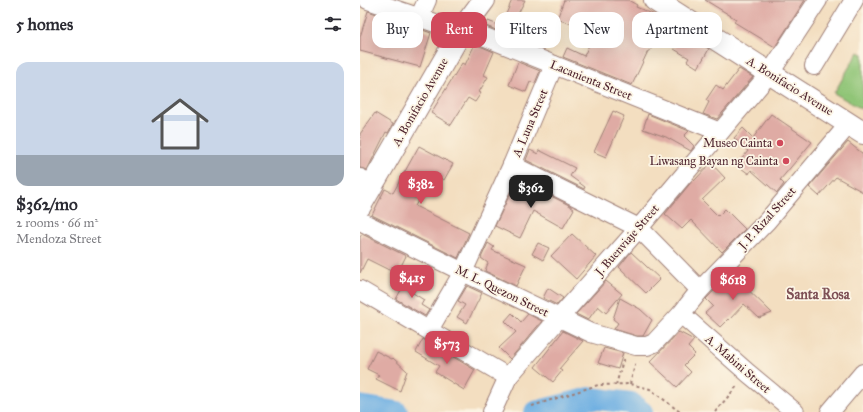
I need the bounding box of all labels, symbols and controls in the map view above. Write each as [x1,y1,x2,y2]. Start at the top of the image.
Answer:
chip: Buy [372,12,423,48]
chip: Rent [431,12,487,48]
chip: Filters [495,12,561,48]
chip: New [569,12,624,48]
chip: Apartment [632,12,722,48]
icon: filters [322,13,344,35]
text: 5 homes [16,14,73,35]
street label: A. Bonifacio Avenue [743,53,836,118]
street label: A. Bonifacio Avenue [389,56,451,149]
street label: Lacanienta Street [548,57,635,103]
street label: A. Luna Street [509,86,551,160]
icon: home [144,88,216,160]
place label: Museo Cainta [703,136,773,150]
marker: Museo Cainta [775,138,785,148]
place label: Liwasang Bayan ng Cainta [649,154,779,169]
marker: Liwasang Bayan ng Cainta [781,156,791,166]
pin: $382 [397,171,445,205]
pin: $362 [507,175,555,209]
text: $382 [408,176,434,192]
text: $362 [518,180,544,196]
street label: J. P. Rizal Street [734,183,800,254]
text: $362/mo [16,194,78,215]
street label: J. Buenviaje Street [591,201,663,281]
text: 2 rooms · 66 m² [16,215,98,231]
text: Mendoza Street [16,231,102,247]
street label: M. L. Quezon Street [453,262,552,320]
pin: $415 [388,265,436,299]
pin: $618 [709,267,757,301]
text: $415 [399,270,425,286]
text: $618 [720,272,746,288]
district label: Santa Rosa [786,286,851,303]
pin: $573 [423,331,471,365]
street label: A. Mabini Street [702,331,774,397]
text: $573 [434,336,460,352]

